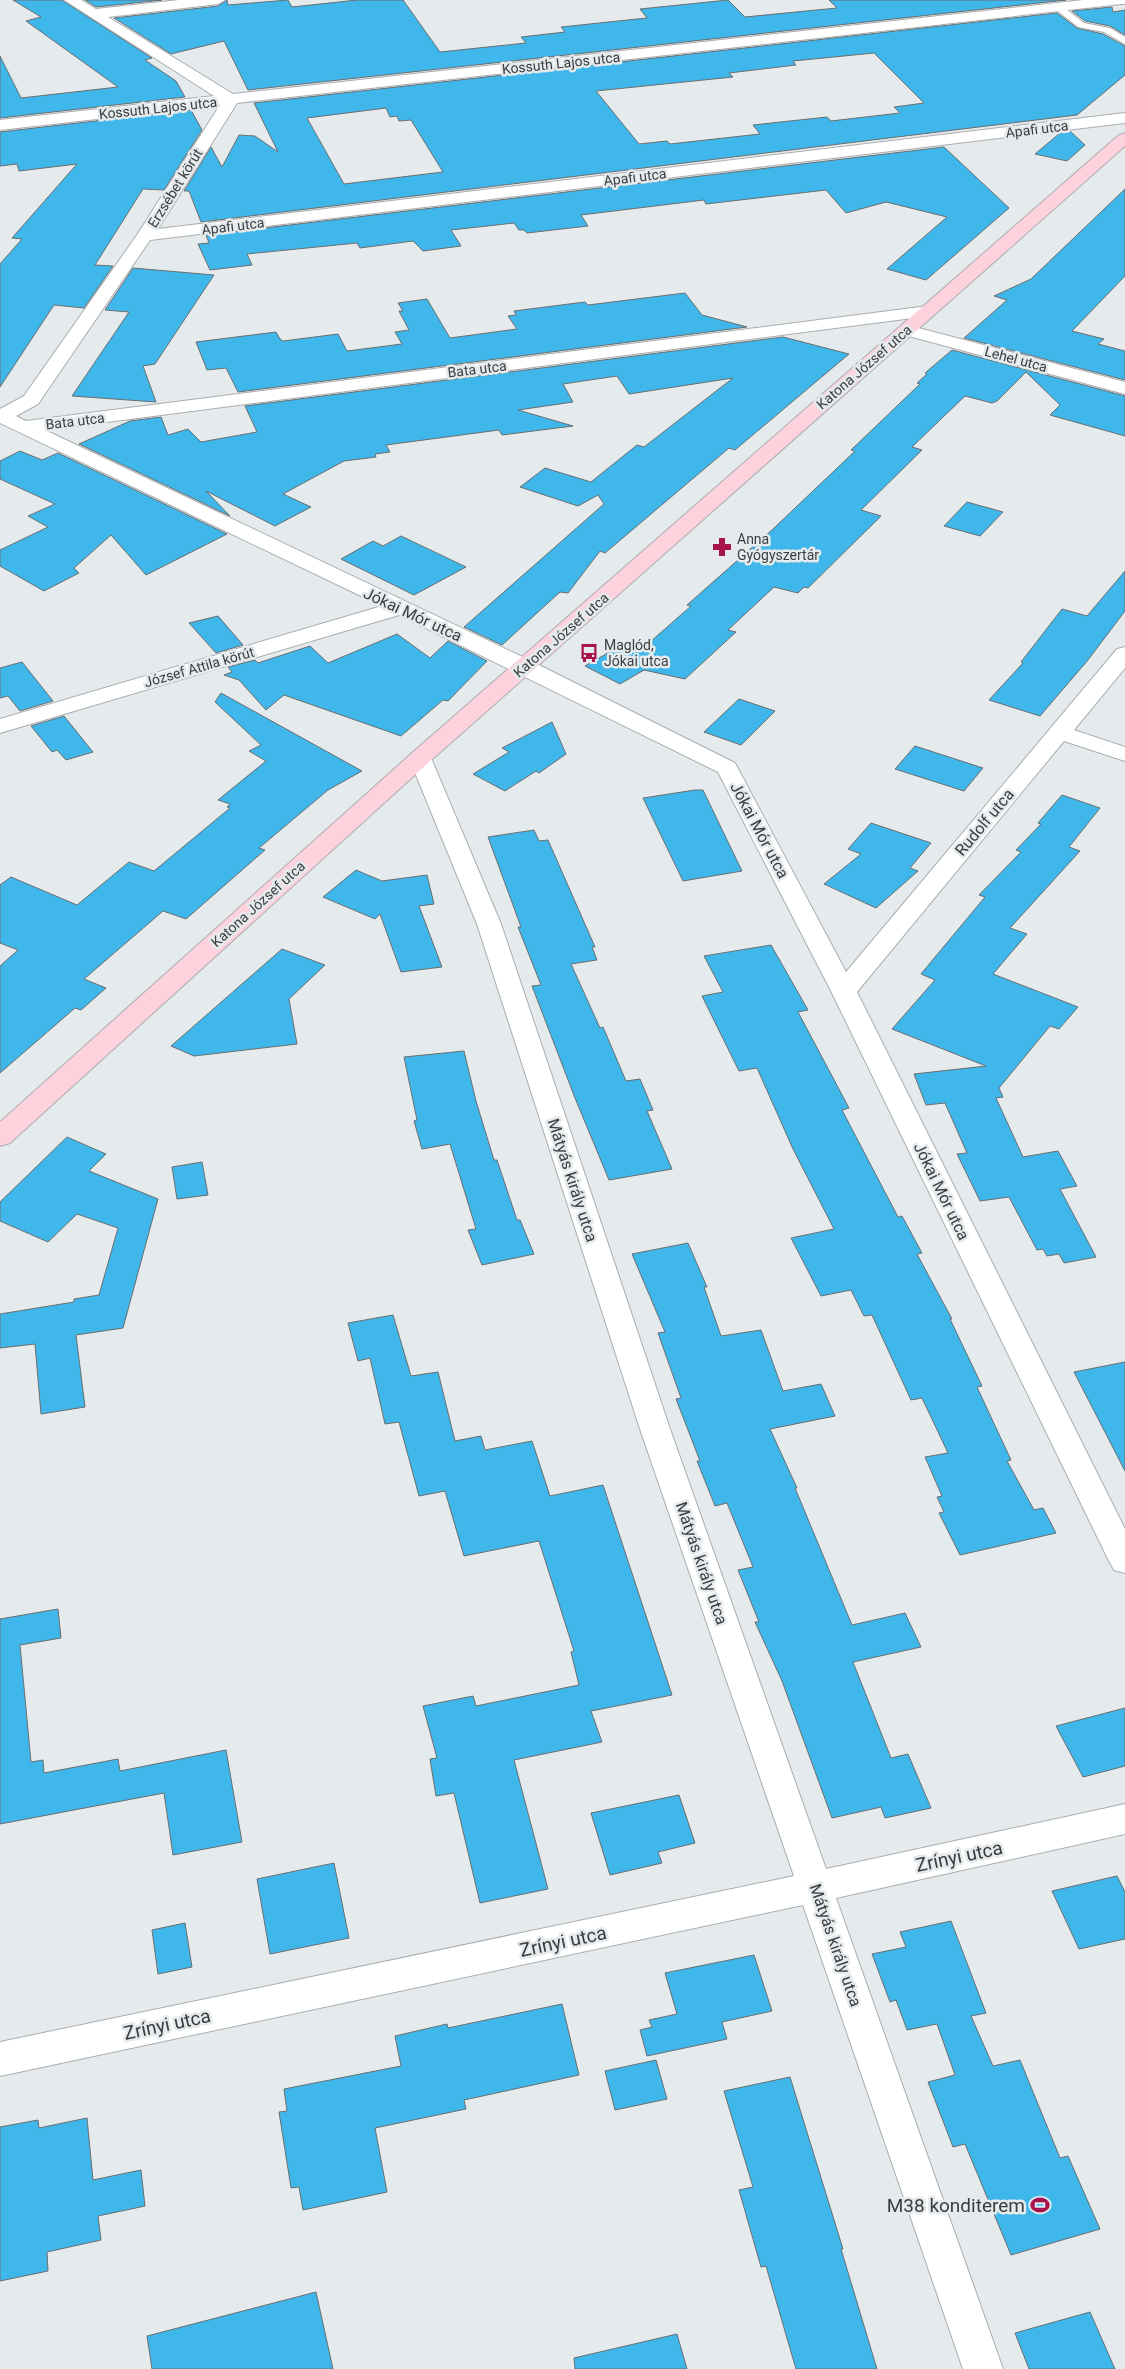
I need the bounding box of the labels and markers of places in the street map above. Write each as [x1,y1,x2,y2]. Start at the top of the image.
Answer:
place label: Anna Gyógyszertár [737,531,819,563]
pharmacy icon: Anna Gyógyszertár [711,536,733,558]
place label: Maglód, Jókai utca [604,637,669,669]
bus stop icon: Maglód, Jókai utca [578,642,600,664]
place label: M38 konditerem [887,2194,1025,2217]
sports icon: M38 konditerem [1029,2194,1051,2216]

